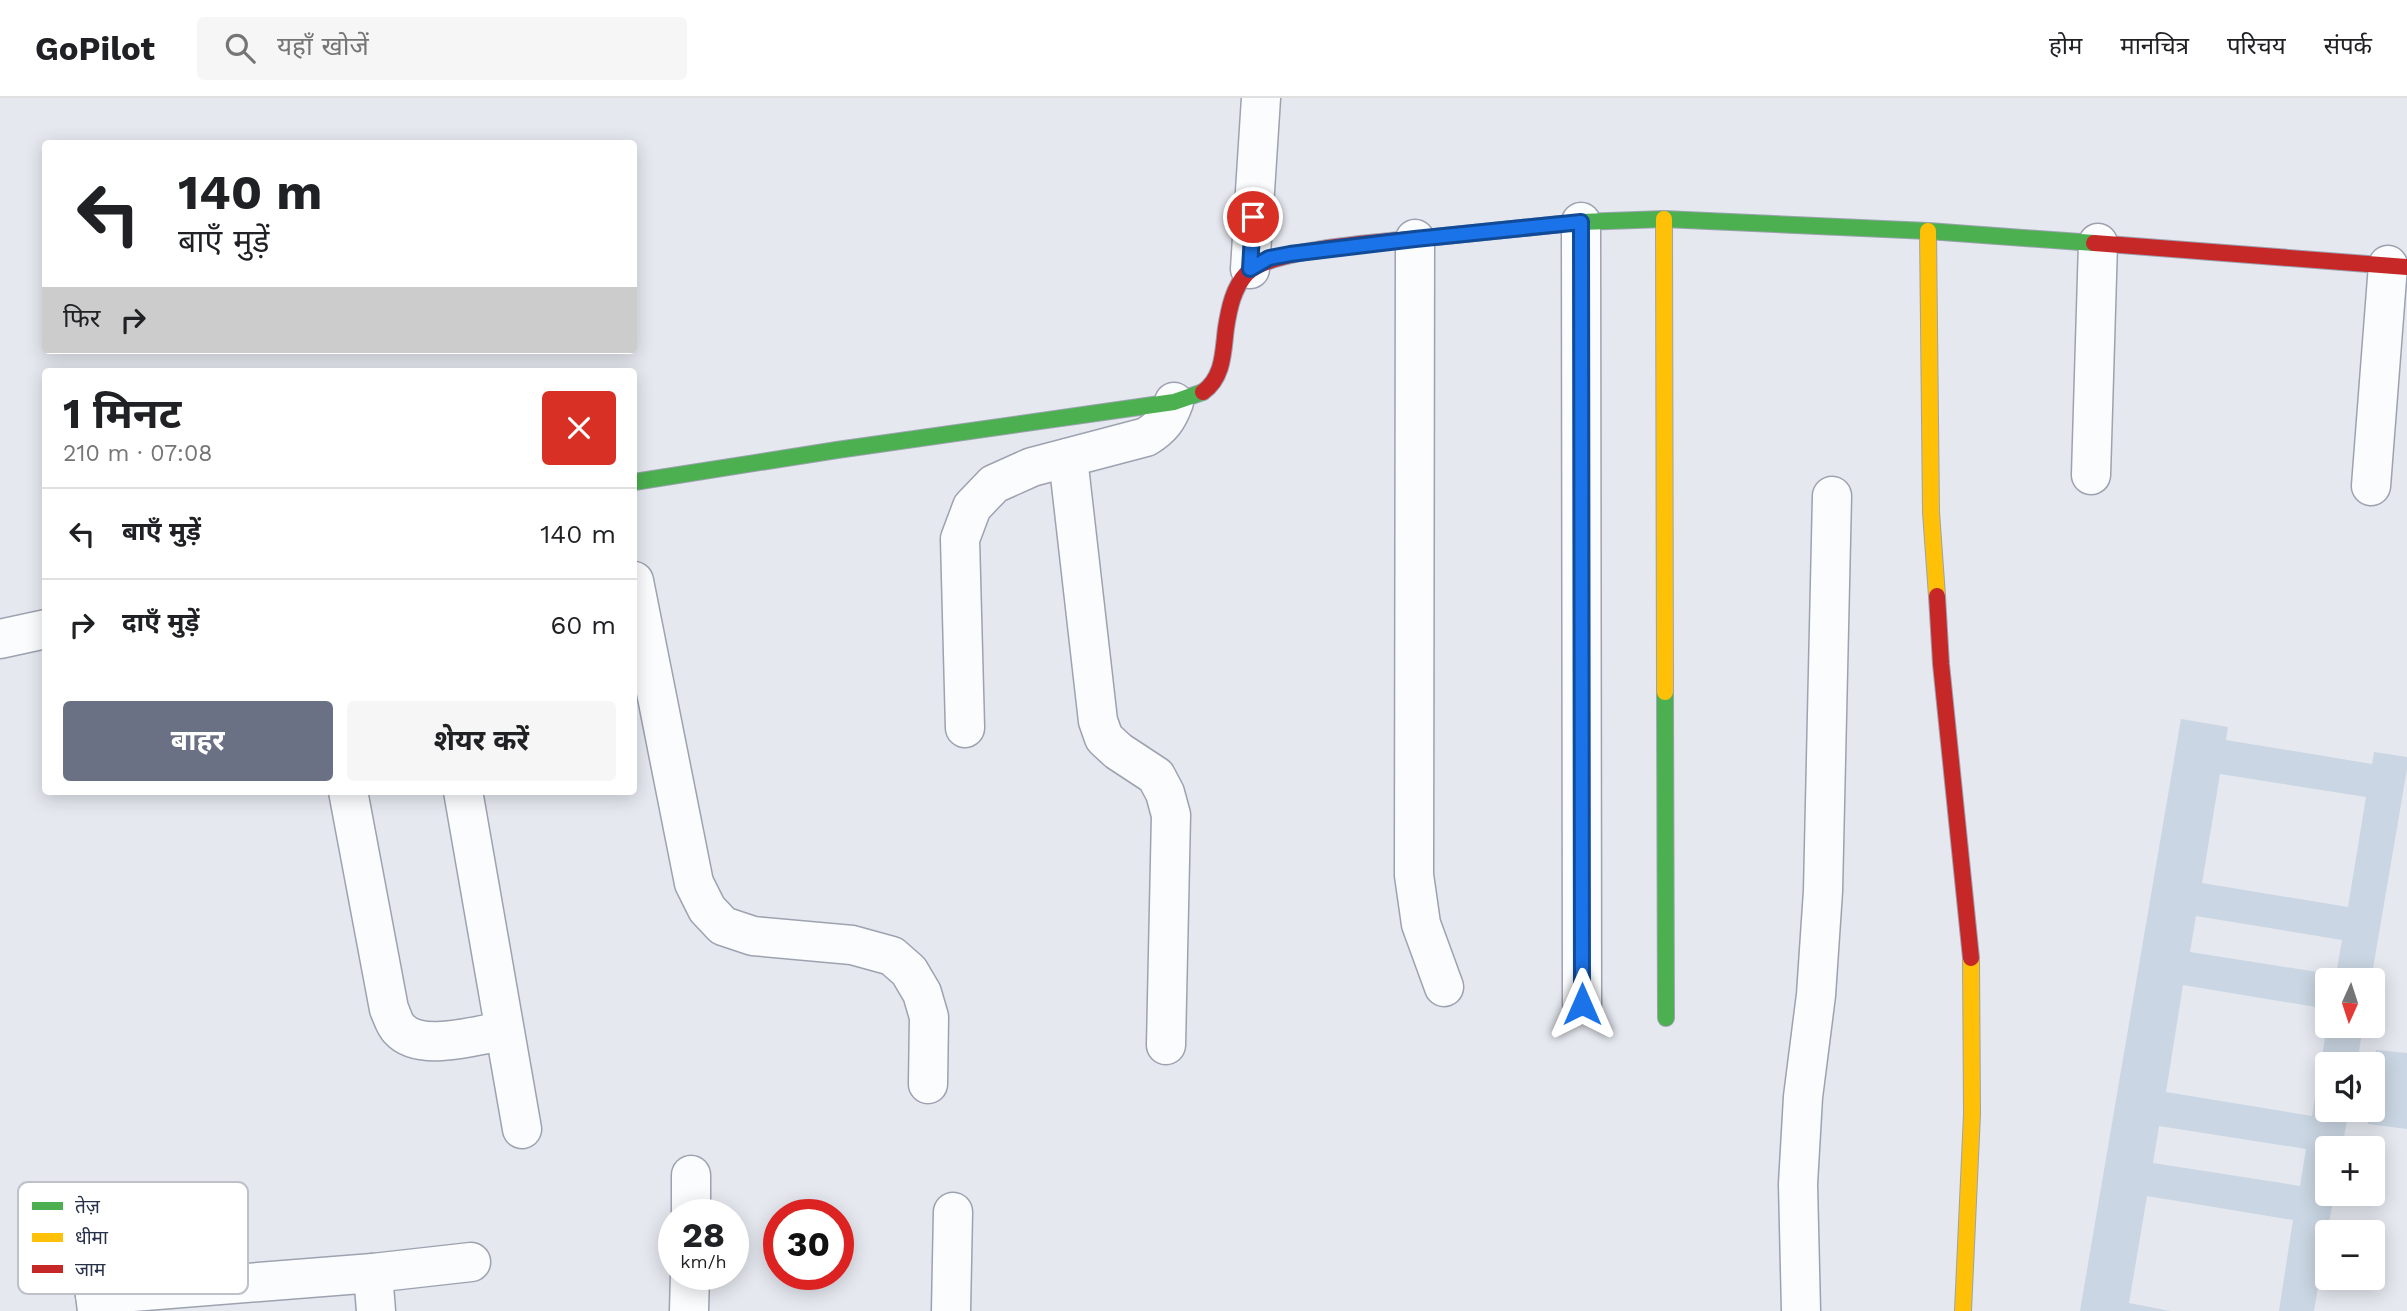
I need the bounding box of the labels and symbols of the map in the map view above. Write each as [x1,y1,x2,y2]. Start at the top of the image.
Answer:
pin [1223,187,1283,247]
position arrow [1545,967,1619,1041]
north arrow [2315,968,2385,1038]
legend [18,1182,248,1294]
text: तेज़ [75,1195,101,1218]
speed limit sign: 30 [763,1199,854,1290]
text: धीमा [75,1226,109,1249]
text: जाम [75,1258,106,1281]

